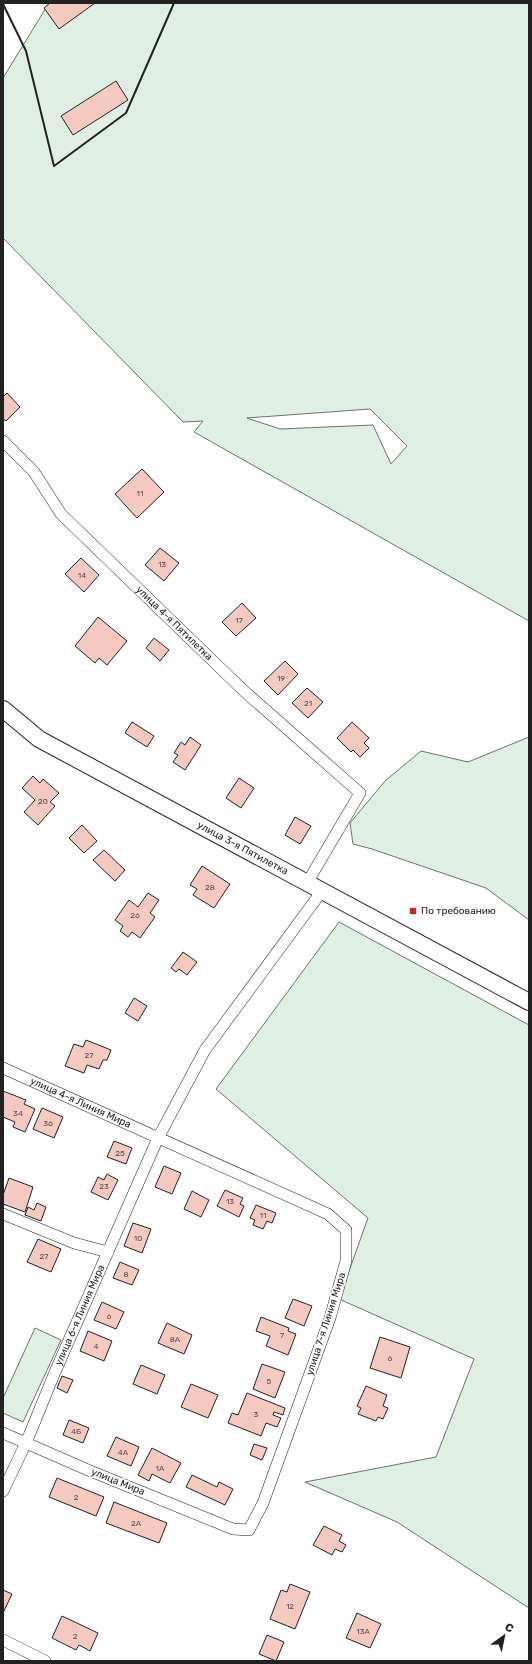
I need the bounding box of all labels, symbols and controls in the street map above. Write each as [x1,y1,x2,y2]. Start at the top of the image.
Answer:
house number: 11 [137,489,143,498]
house number: 13 [158,560,166,569]
house number: 14 [78,571,86,580]
street label: улица 4-я Пятилетка [133,584,215,663]
house number: 17 [235,616,243,625]
house number: 19 [277,674,285,683]
house number: 21 [304,699,312,708]
house number: 20 [38,797,48,806]
street label: улица 3-я Пятилетка [195,819,290,878]
house number: 28 [205,883,215,892]
place label: По требованию [421,905,496,917]
marker: По требованию [408,906,418,916]
house number: 26 [130,911,140,920]
house number: 27 [85,1051,93,1060]
street label: улица 4-я Линия Мира [28,1075,133,1131]
house number: 34 [13,1109,23,1118]
house number: 36 [43,1119,53,1128]
house number: 25 [115,1149,125,1158]
house number: 23 [99,1182,109,1191]
house number: 13 [226,1197,234,1206]
house number: 11 [260,1211,266,1220]
house number: 10 [134,1234,142,1243]
house number: 27 [40,1252,48,1261]
street label: улица 6-я Линия Мира [52,1263,108,1367]
house number: 8 [123,1270,129,1279]
street label: улица 7-я Линия Мира [304,1271,348,1377]
house number: 6 [107,1311,111,1321]
house number: 7 [280,1331,284,1340]
house number: 8А [170,1335,181,1344]
house number: 4 [94,1342,99,1351]
house number: 6 [388,1354,393,1363]
house number: 5 [267,1377,272,1386]
house number: 3 [254,1410,259,1419]
house number: 4Б [71,1427,81,1436]
house number: 4А [118,1448,129,1457]
house number: 1А [156,1464,165,1473]
street label: улица Мира [89,1466,147,1498]
house number: 2 [74,1493,79,1502]
house number: 2А [131,1519,142,1528]
house number: 12 [286,1602,294,1611]
north arrow [484,1616,524,1656]
text: С [502,1620,516,1636]
house number: 13А [356,1627,370,1636]
house number: 2 [73,1632,78,1641]

